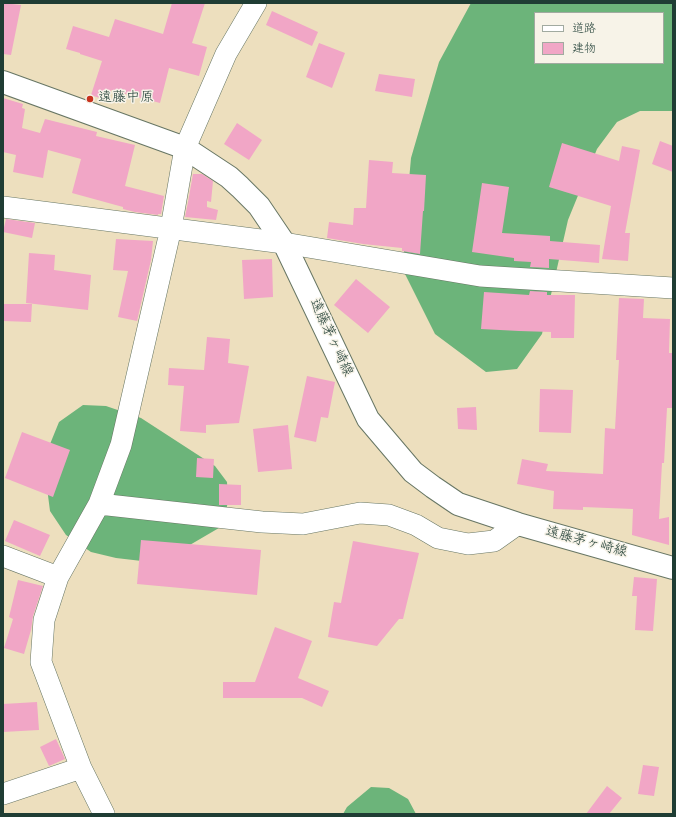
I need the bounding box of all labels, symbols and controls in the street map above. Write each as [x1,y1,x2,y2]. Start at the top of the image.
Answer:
legend [534,12,664,64]
text: 道路 [572,19,596,38]
text: 建物 [572,39,596,58]
place label: 遠藤中原 [98,91,154,107]
marker: 遠藤中原 [85,94,95,104]
street label: 遠藤茅ヶ崎線 [305,296,355,380]
street label: 遠藤茅ヶ崎線 [543,524,629,562]

